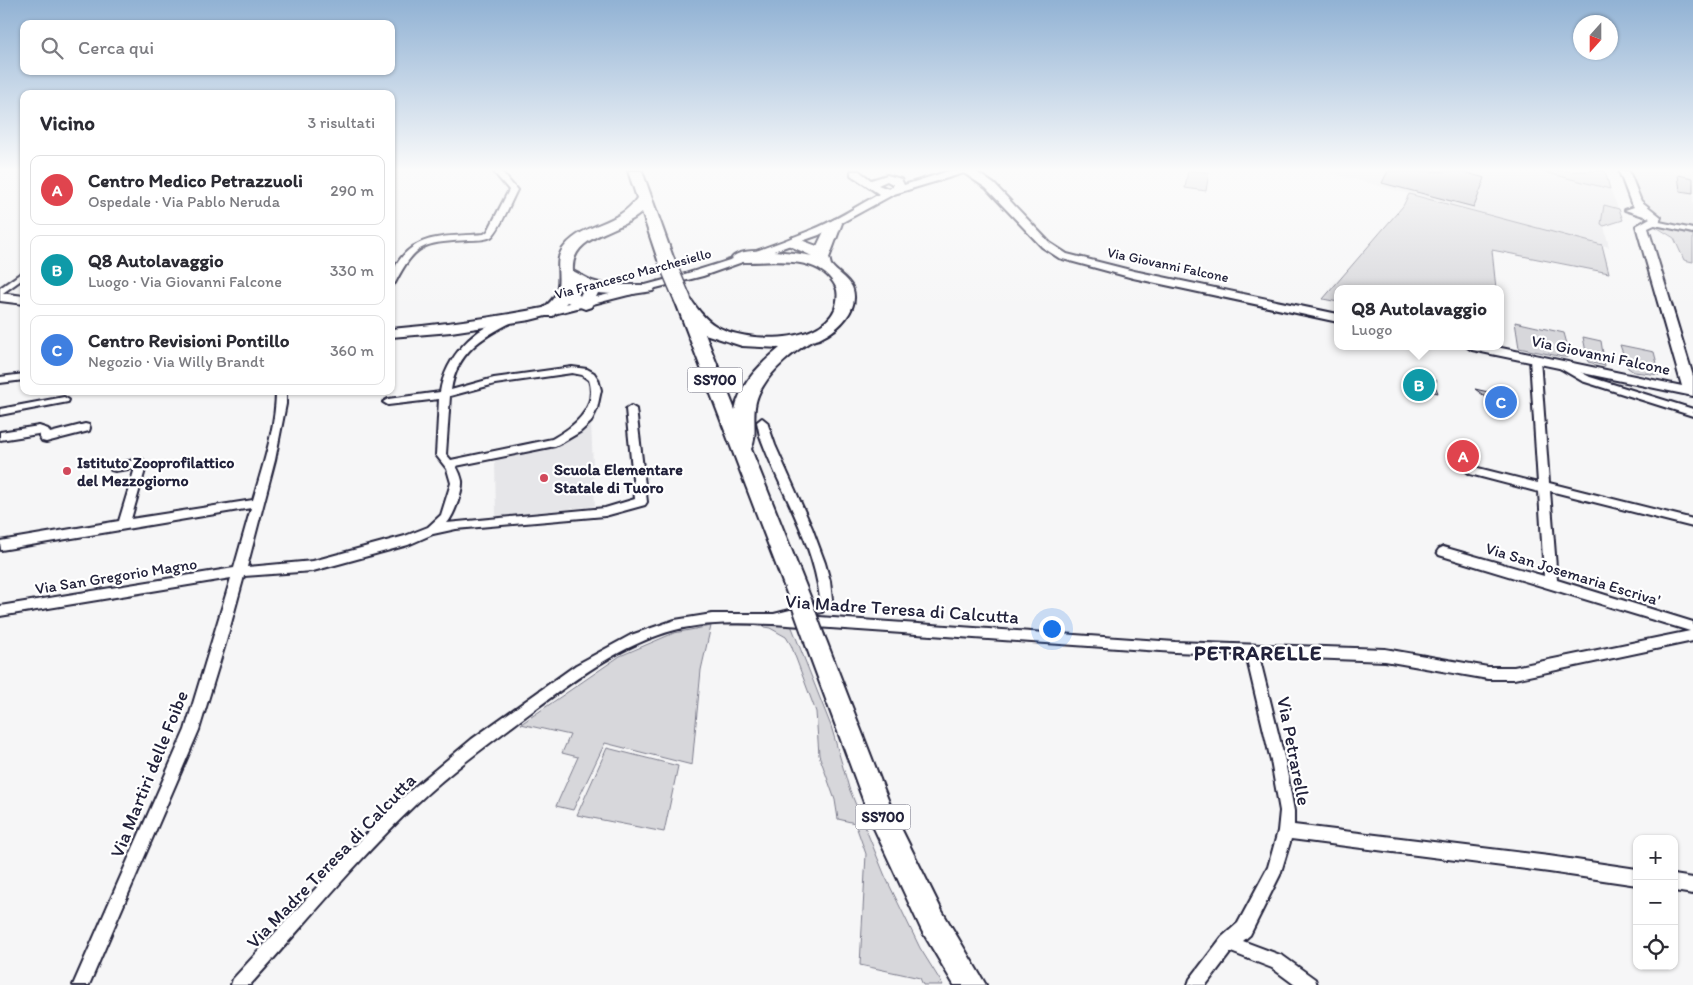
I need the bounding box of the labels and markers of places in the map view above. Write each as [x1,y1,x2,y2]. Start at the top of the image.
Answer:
pin: B [1403,366,1435,404]
pin: C [1485,383,1517,421]
pin: A [1447,437,1479,475]
place label: Istituto Zooprofilattico del Mezzogiorno [77,453,234,491]
place label: Scuola Elementare Statale di Tuoro [554,460,683,497]
marker: Istituto Zooprofilattico del Mezzogiorno [61,465,73,477]
marker: Scuola Elementare Statale di Tuoro [538,472,550,484]

